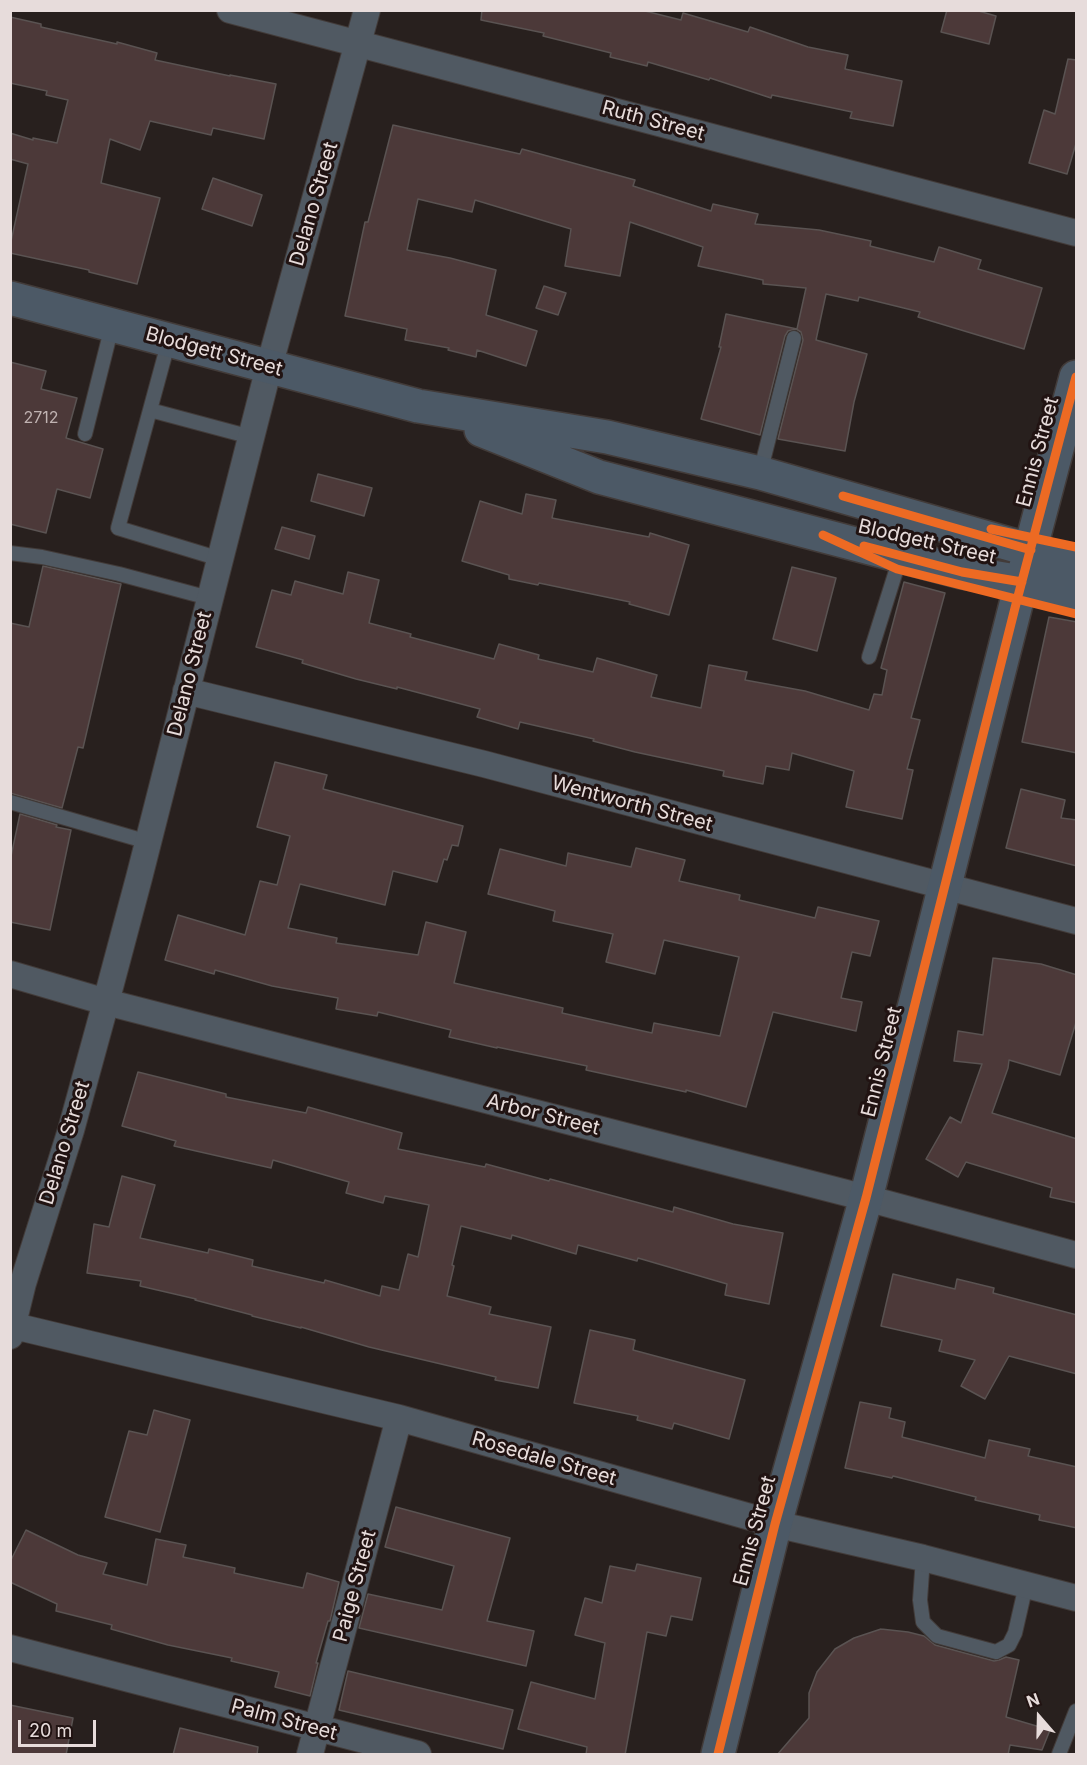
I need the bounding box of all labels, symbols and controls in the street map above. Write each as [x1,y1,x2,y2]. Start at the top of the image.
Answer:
street label: Ruth Street [599,96,707,146]
street label: Delano Street [285,139,343,269]
street label: Blodgett Street [143,322,285,382]
street label: Ennis Street [1012,394,1064,510]
house number: 2712 [23,408,59,428]
street label: Blodgett Street [856,514,998,570]
street label: Delano Street [163,609,217,739]
street label: Wentworth Street [549,771,715,837]
street label: Ennis Street [857,1004,907,1120]
street label: Delano Street [35,1078,95,1208]
street label: Arbor Street [484,1089,602,1141]
street label: Rosedale Street [469,1427,619,1491]
street label: Ennis Street [729,1473,781,1589]
street label: Paige Street [329,1527,381,1645]
north arrow [1009,1687,1069,1747]
text: N [1024,1689,1042,1712]
street label: Palm Street [229,1694,339,1746]
scale bar [21,1708,99,1746]
text: 20 m [29,1720,72,1741]

